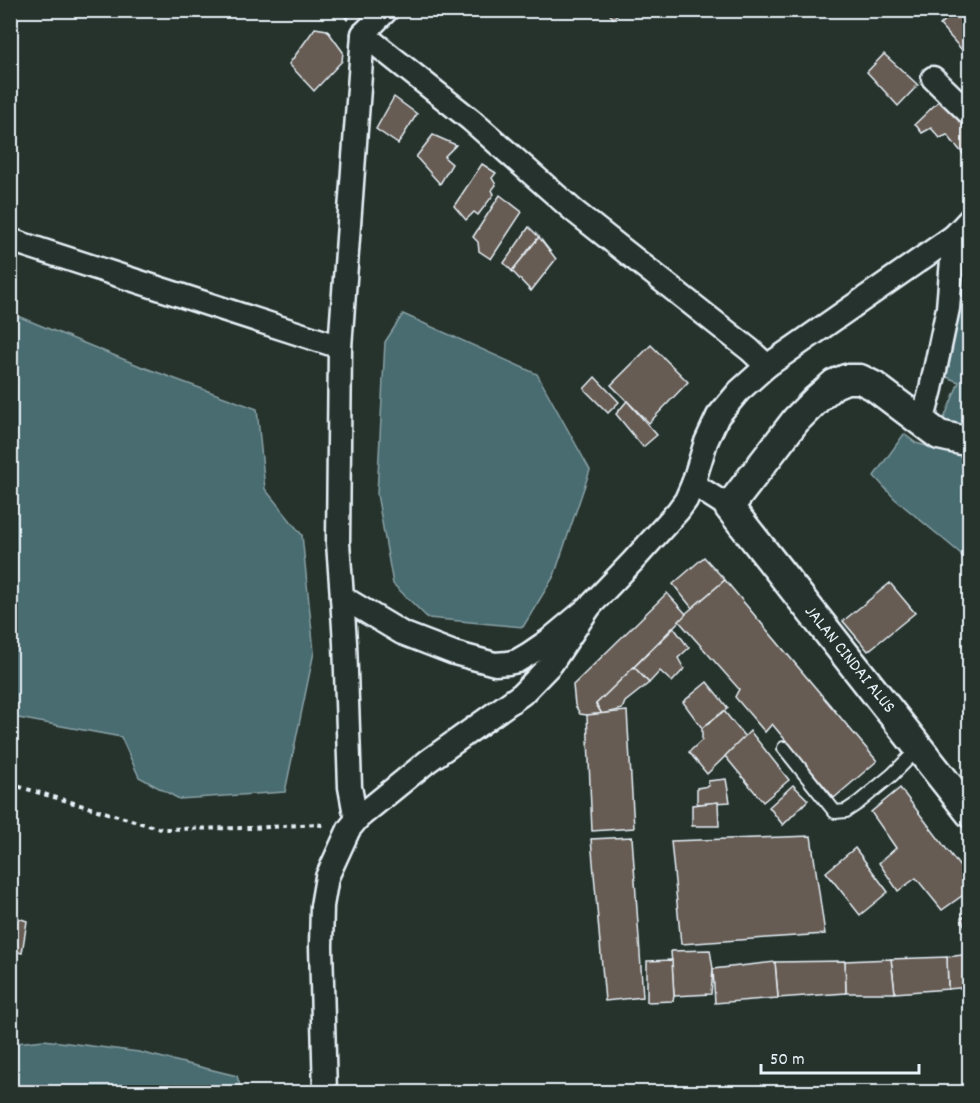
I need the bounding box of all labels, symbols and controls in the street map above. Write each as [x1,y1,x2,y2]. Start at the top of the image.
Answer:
street label: JALAN CINDAI ALUS [798,601,900,719]
scale bar [761,1037,918,1075]
text: 50 m [770,1048,805,1073]

